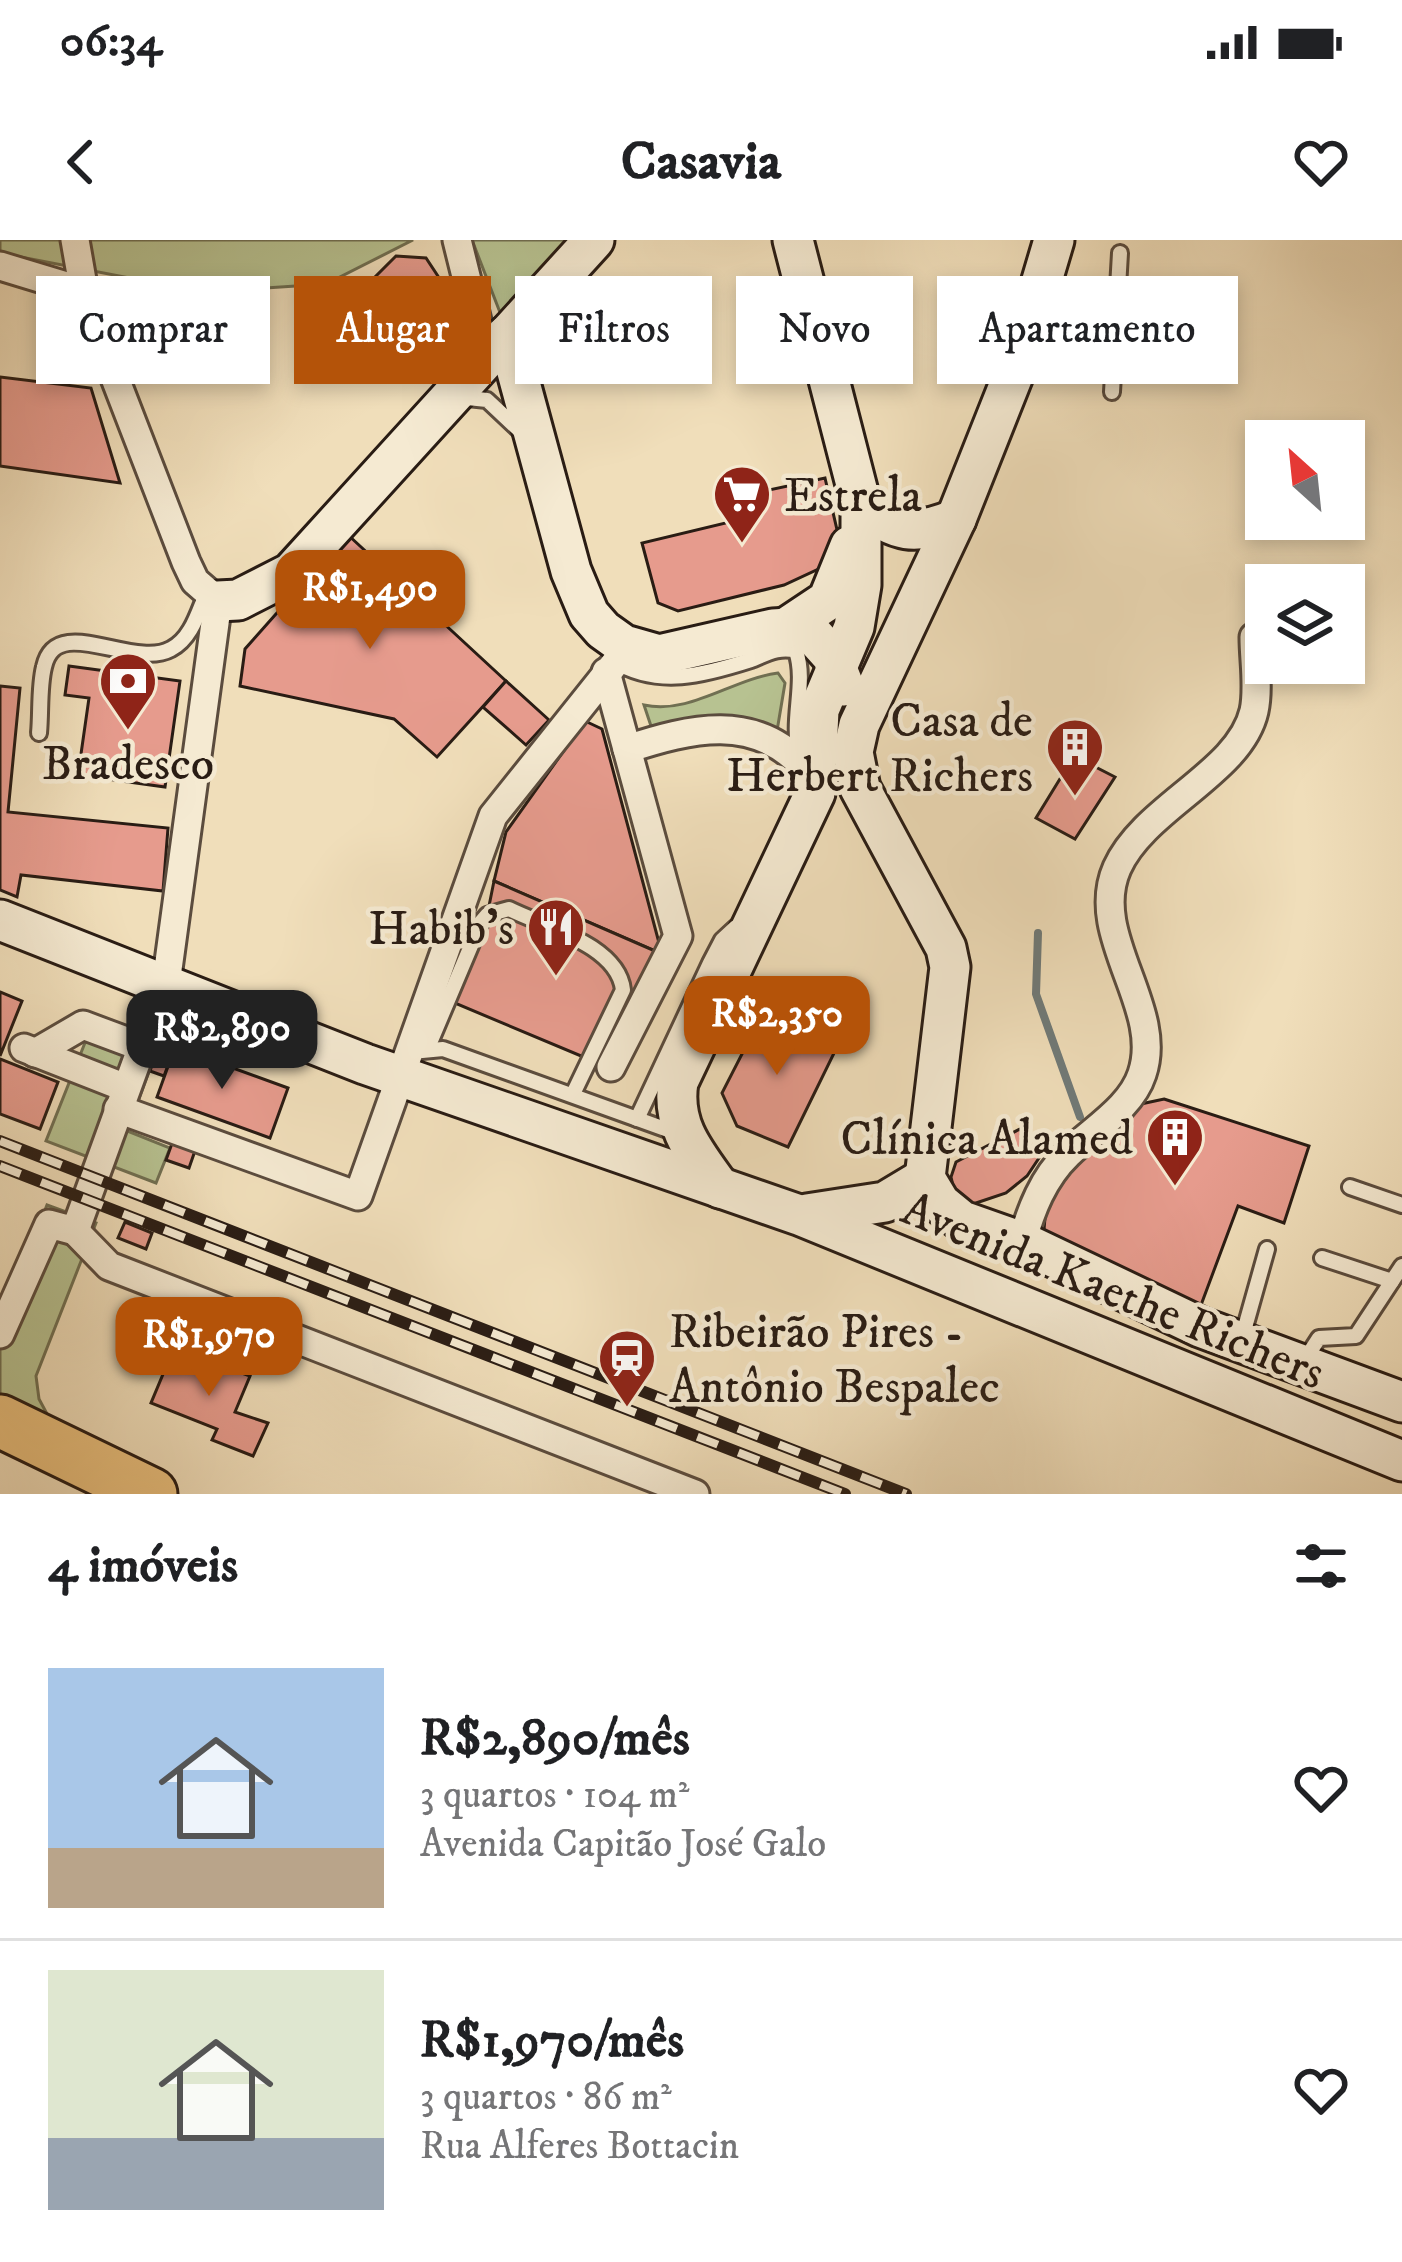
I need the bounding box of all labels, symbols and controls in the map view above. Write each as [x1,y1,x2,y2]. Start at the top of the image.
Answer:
text: 06:34 [60,14,162,70]
icon: back [48,129,114,195]
text: Casavia [621,129,781,196]
icon: heart [1288,129,1354,195]
chip: Comprar [36,276,270,384]
chip: Alugar [294,276,491,384]
chip: Filtros [515,276,712,384]
chip: Novo [736,276,913,384]
chip: Apartamento [937,276,1238,384]
north arrow [1245,420,1365,540]
map controls [1245,420,1365,684]
supermarket icon: Estrela [711,463,773,545]
place label: Estrela [784,467,923,527]
pin: R$1,490 [259,550,481,652]
text: R$1,490 [302,564,438,613]
button: layers [1245,564,1365,684]
bank icon: Bradesco [97,650,159,732]
place label: Casa de Herbert Richers [726,692,1033,807]
building icon: Casa de Herbert Richers [1044,716,1106,798]
place label: Bradesco [42,735,214,795]
restaurant icon: Habib's [525,896,587,978]
place label: Habib's [368,900,514,960]
pin: R$2,350 [666,976,888,1078]
pin: R$2,890 [111,990,333,1092]
text: R$2,350 [711,990,843,1039]
text: R$2,890 [153,1004,291,1053]
building icon: Clínica Alamed [1144,1106,1206,1188]
place label: Clínica Alamed [840,1110,1133,1170]
street label: Avenida Kaethe Richers [893,1180,1333,1404]
pin: R$1,970 [98,1297,320,1399]
place label: Ribeirão Pires - Antônio Bespalec [669,1303,1000,1418]
text: R$1,970 [142,1311,276,1360]
station icon: Ribeirão Pires - Antônio Bespalec [596,1327,658,1409]
icon: filters [1288,1533,1354,1599]
text: 4 imóveis [48,1534,238,1598]
text: R$2,890/mês [420,1707,690,1771]
icon: home [144,1716,288,1860]
icon: heart [1288,1755,1354,1821]
text: 3 quartos · 104 m² [420,1771,689,1820]
text: Avenida Capitão José Galo [420,1820,826,1869]
text: R$1,970/mês [420,2009,684,2073]
icon: home [144,2018,288,2162]
icon: heart [1288,2057,1354,2123]
text: 3 quartos · 86 m² [420,2073,672,2122]
text: Rua Alferes Bottacin [420,2122,739,2171]

